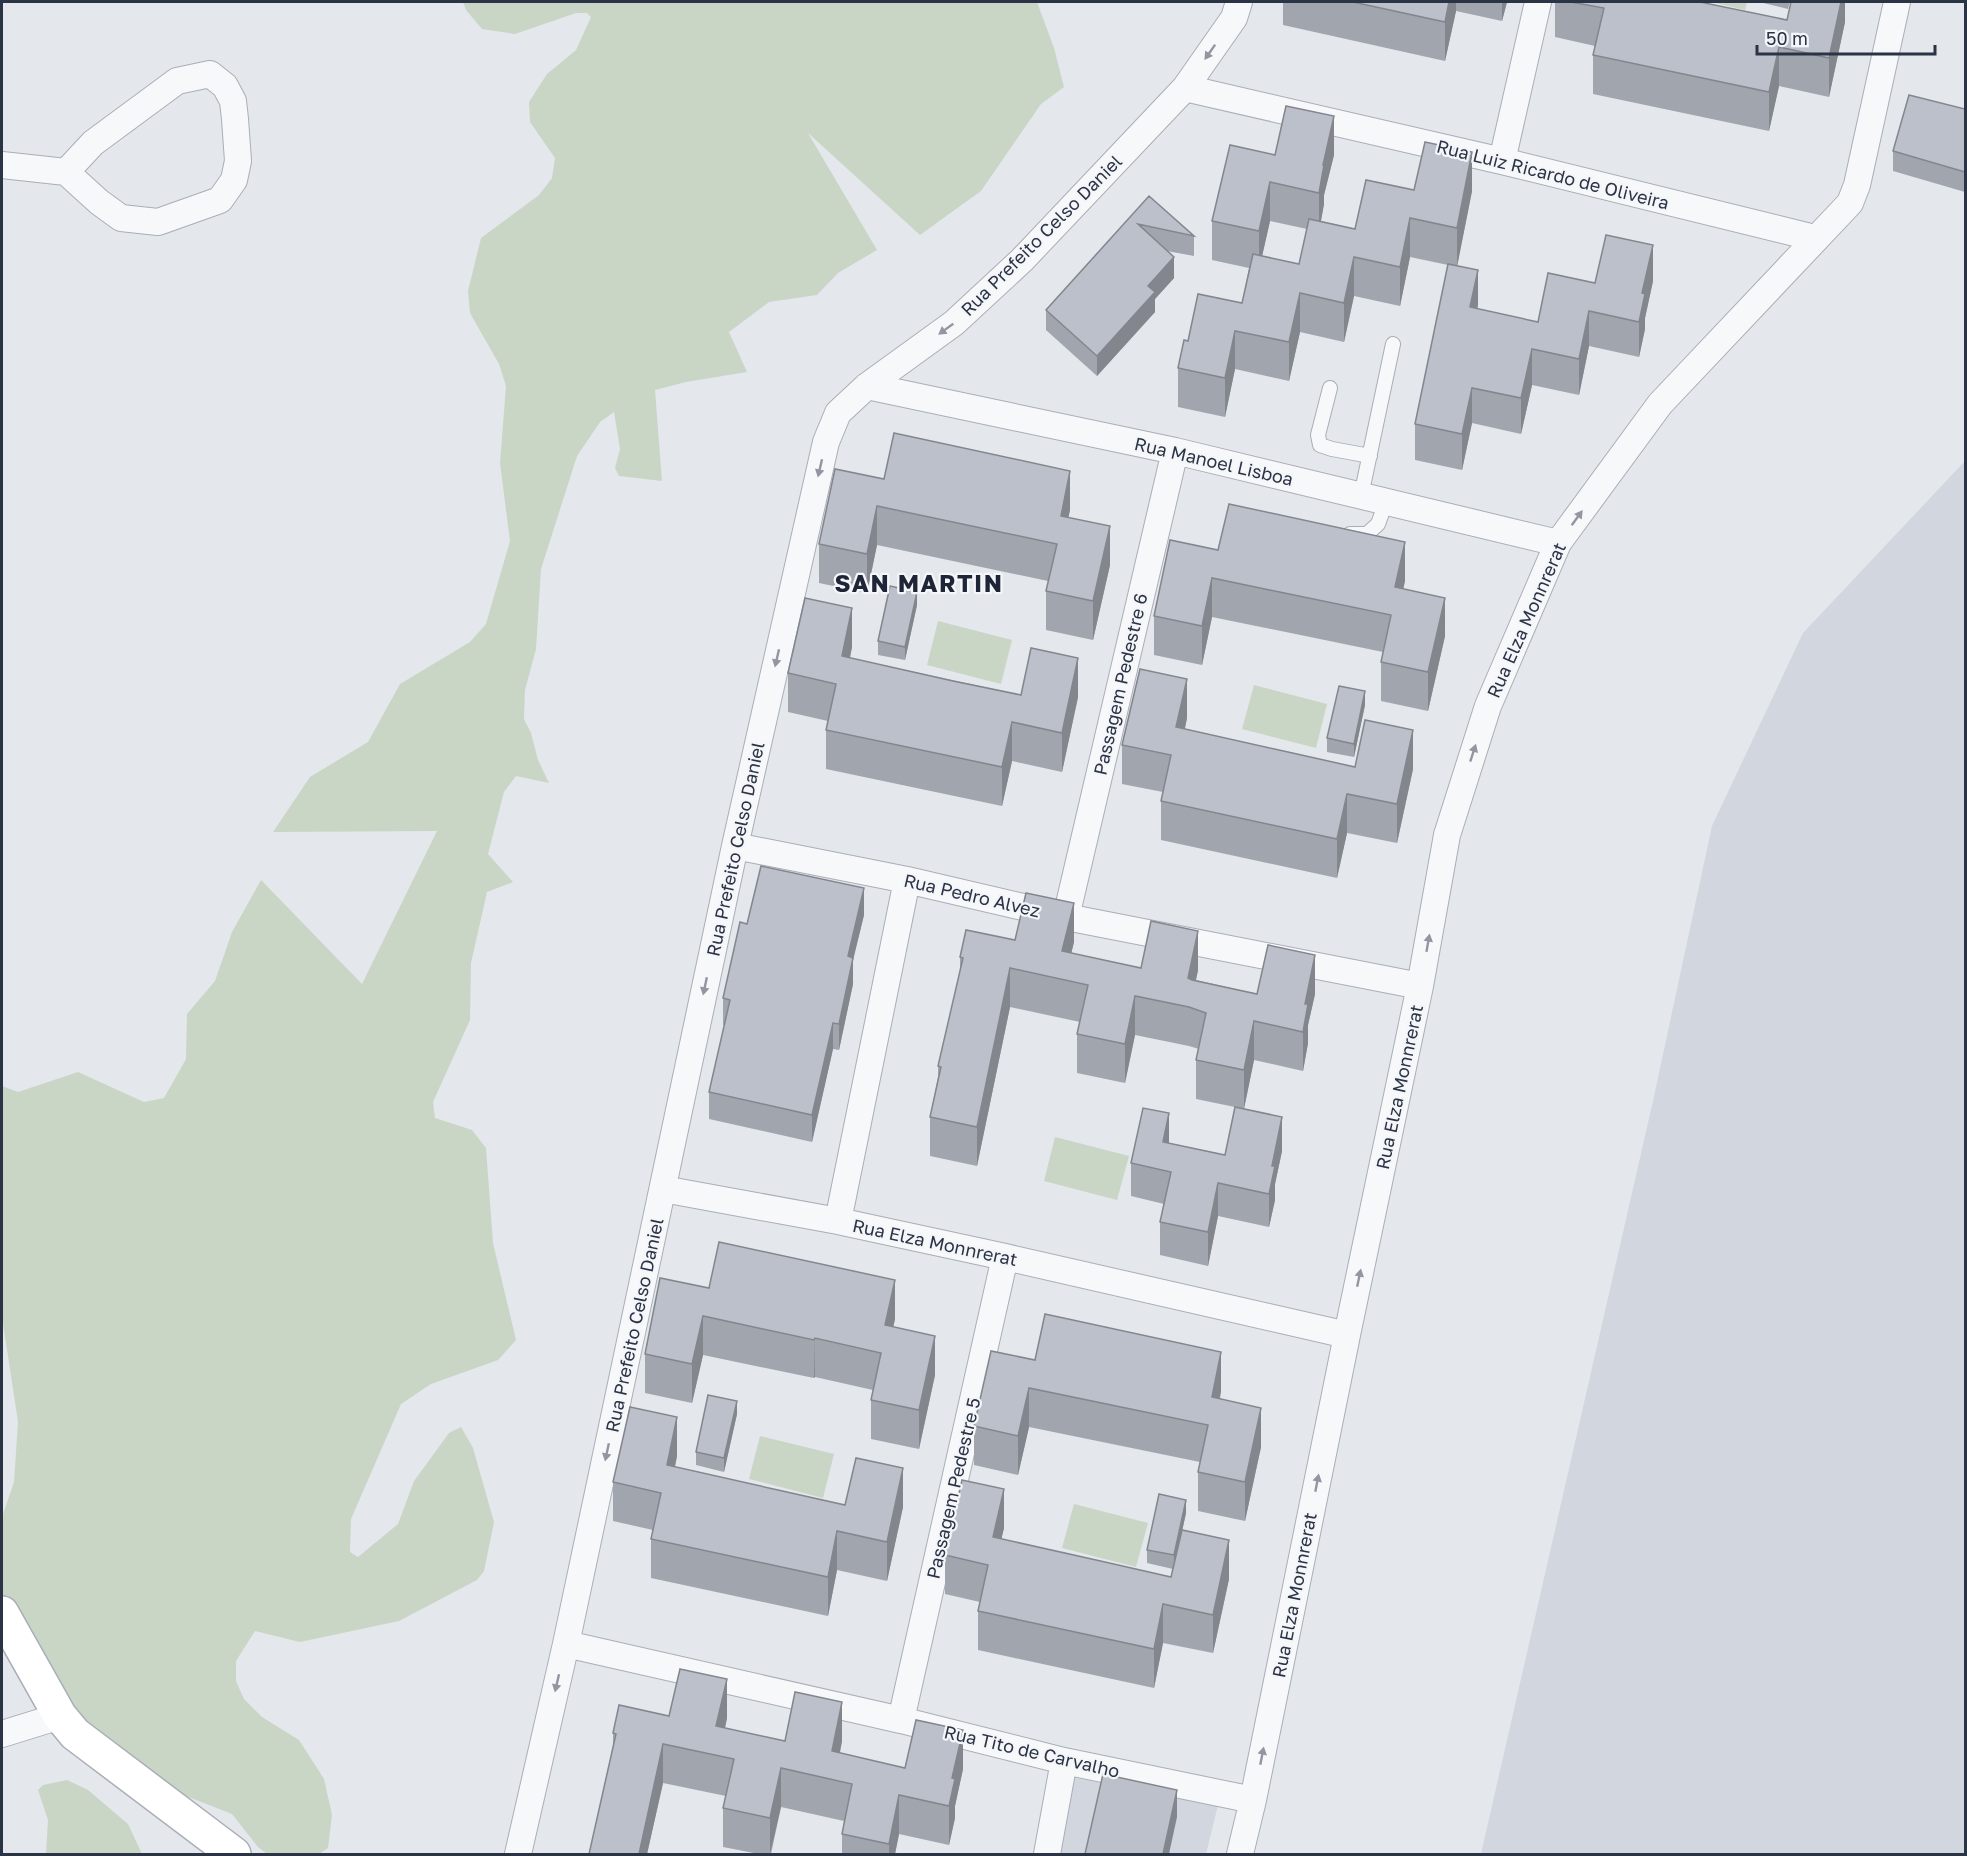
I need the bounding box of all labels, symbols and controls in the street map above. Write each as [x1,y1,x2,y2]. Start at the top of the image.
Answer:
scale bar [1757,18,1936,56]
text: 50 m [1766,27,1808,49]
one-way arrow [1204,43,1216,59]
street label: Rua Luiz Ricardo de Oliveira [1434,134,1672,214]
street label: Rua Prefeito Celso Daniel [956,150,1126,320]
one-way arrow [939,323,954,335]
street label: Rua Manoel Lisboa [1132,432,1296,490]
one-way arrow [814,458,824,477]
one-way arrow [1571,511,1583,527]
street label: Rua Elza Monnrerat [1482,539,1570,701]
district label: SAN MARTIN [835,568,1003,597]
street label: Passagem Pedestre 6 [1088,591,1152,777]
one-way arrow [772,649,781,668]
street label: Rua Prefeito Celso Daniel [702,740,769,958]
one-way arrow [1469,744,1478,762]
street label: Rua Pedro Alvez [902,869,1042,921]
one-way arrow [1424,933,1433,952]
one-way arrow [700,976,709,995]
street label: Rua Elza Monnrerat [1371,1003,1427,1171]
street label: Rua Elza Monnrerat [851,1214,1019,1270]
street label: Rua Prefeito Celso Daniel [601,1216,668,1434]
one-way arrow [1355,1268,1364,1287]
street label: Passagem Pedestre 5 [921,1395,985,1581]
one-way arrow [602,1442,611,1461]
one-way arrow [1313,1473,1322,1492]
street label: Rua Elza Monnrerat [1267,1510,1321,1680]
one-way arrow [552,1674,561,1693]
street label: Rua Tito de Carvalho [942,1720,1122,1782]
one-way arrow [1258,1747,1267,1766]

